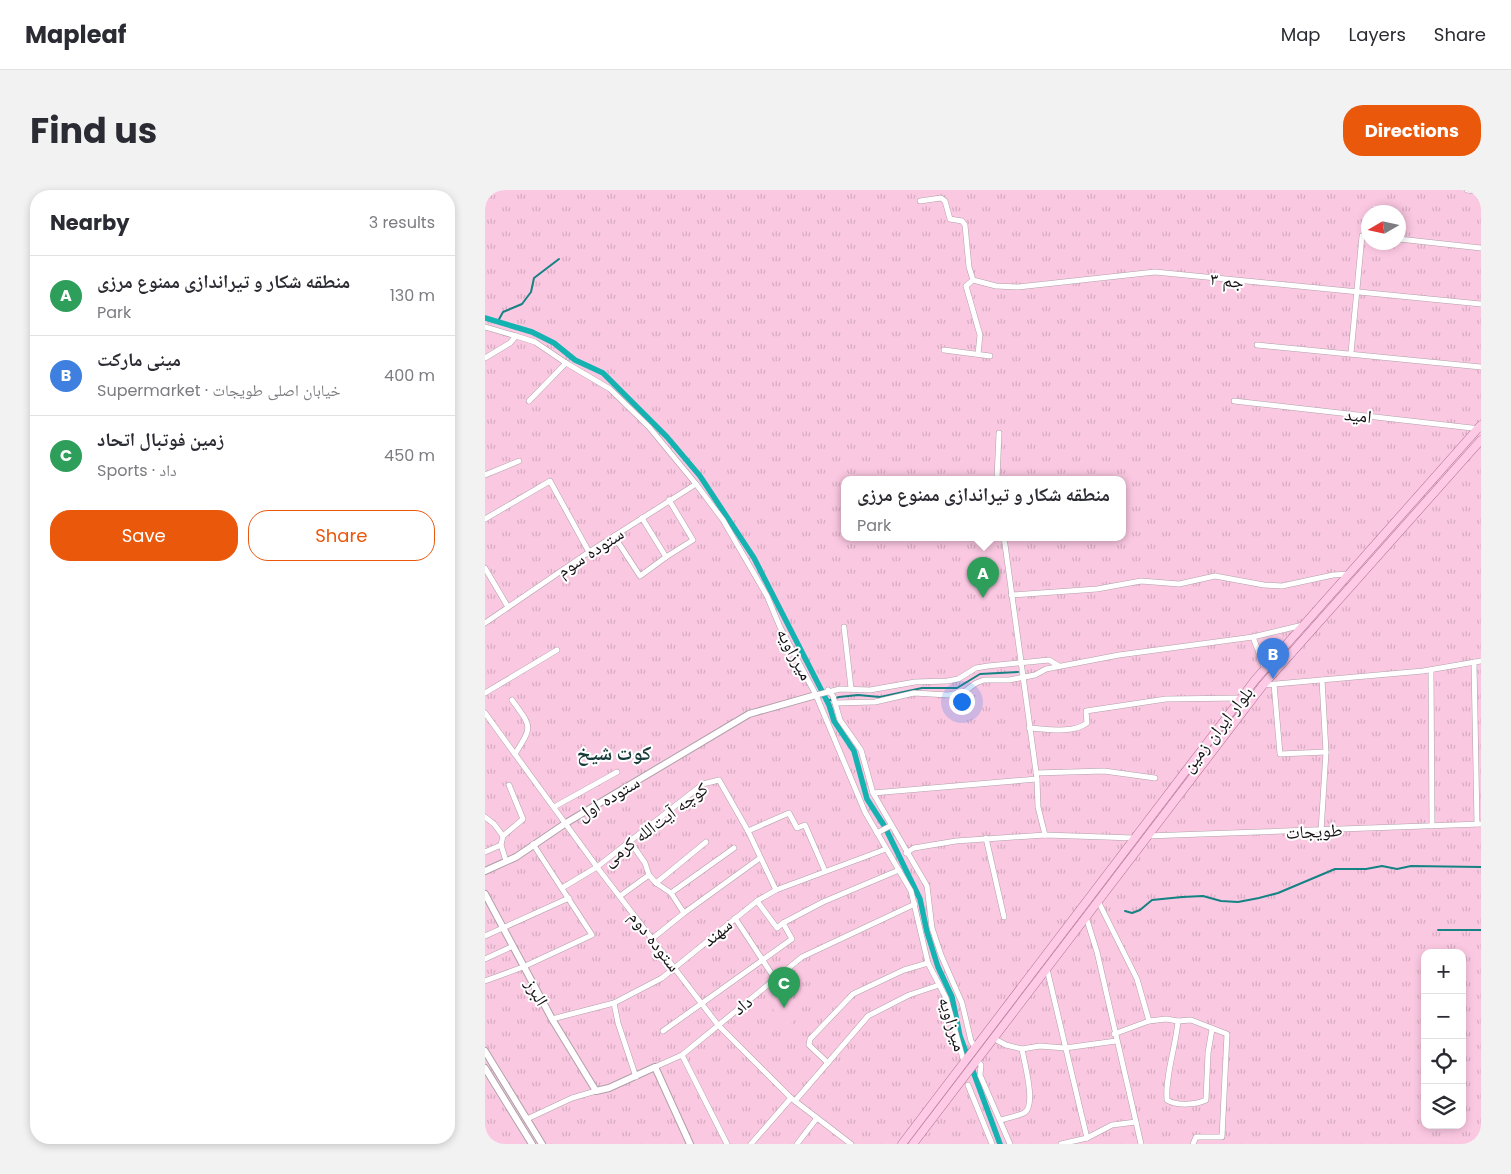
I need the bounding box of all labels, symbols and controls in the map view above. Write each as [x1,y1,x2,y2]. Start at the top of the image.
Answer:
text: Mapleaf [25,18,126,51]
text: Map [1281,22,1321,47]
text: Layers [1349,22,1406,47]
text: Share [1434,22,1486,47]
button: Directions [1343,105,1481,156]
text: Find us [30,106,157,155]
north arrow [1361,205,1406,250]
text: Nearby [50,208,130,237]
text: 3 results [369,211,435,234]
street label: جم ۳ [1209,266,1245,294]
text: منطقه شکار و تیراندازی ممنوع مرزی [97,268,350,295]
text: A [60,284,72,307]
text: 130 m [390,284,435,307]
text: Park [97,301,131,324]
text: مینی مارکت [97,346,181,373]
text: B [61,364,71,387]
text: 400 m [384,364,435,387]
text: Supermarket · خیابان اصلی طویجات [97,379,341,402]
street label: امید [1343,401,1373,429]
text: زمین فوتبال اتحاد [97,426,224,453]
text: C [60,444,72,467]
text: 450 m [384,444,435,467]
text: Sports · داد [97,459,177,482]
popup [841,476,1126,541]
text: منطقه شکار و تیراندازی ممنوع مرزی [857,481,1110,508]
button: Save [50,510,238,561]
button: Share [248,510,435,561]
text: Park [857,514,891,537]
street label: ستوده سوم [552,521,628,583]
pin: A [967,557,999,598]
street label: میرزاویه [771,623,819,685]
pin: B [1257,638,1289,679]
street label: بلوار ایران زمین [1175,681,1259,777]
your location [949,689,975,715]
district label: کوت شیخ [577,739,651,767]
street label: ستوده اول [572,769,644,827]
street label: کوچه آیت‌الله کرمی [597,776,713,872]
street label: طویجات [1285,817,1343,845]
street label: ستوده دوم [623,905,687,977]
street label: سهند [697,912,737,952]
map controls [1421,949,1466,1129]
button: + [1421,949,1466,994]
pin: C [768,967,800,1008]
street label: البرز [519,973,555,1010]
street label: داد [727,989,757,1021]
street label: میرزاویه [933,994,973,1054]
button: − [1421,994,1466,1039]
button: locate [1421,1039,1466,1084]
button: layers [1421,1084,1466,1129]

